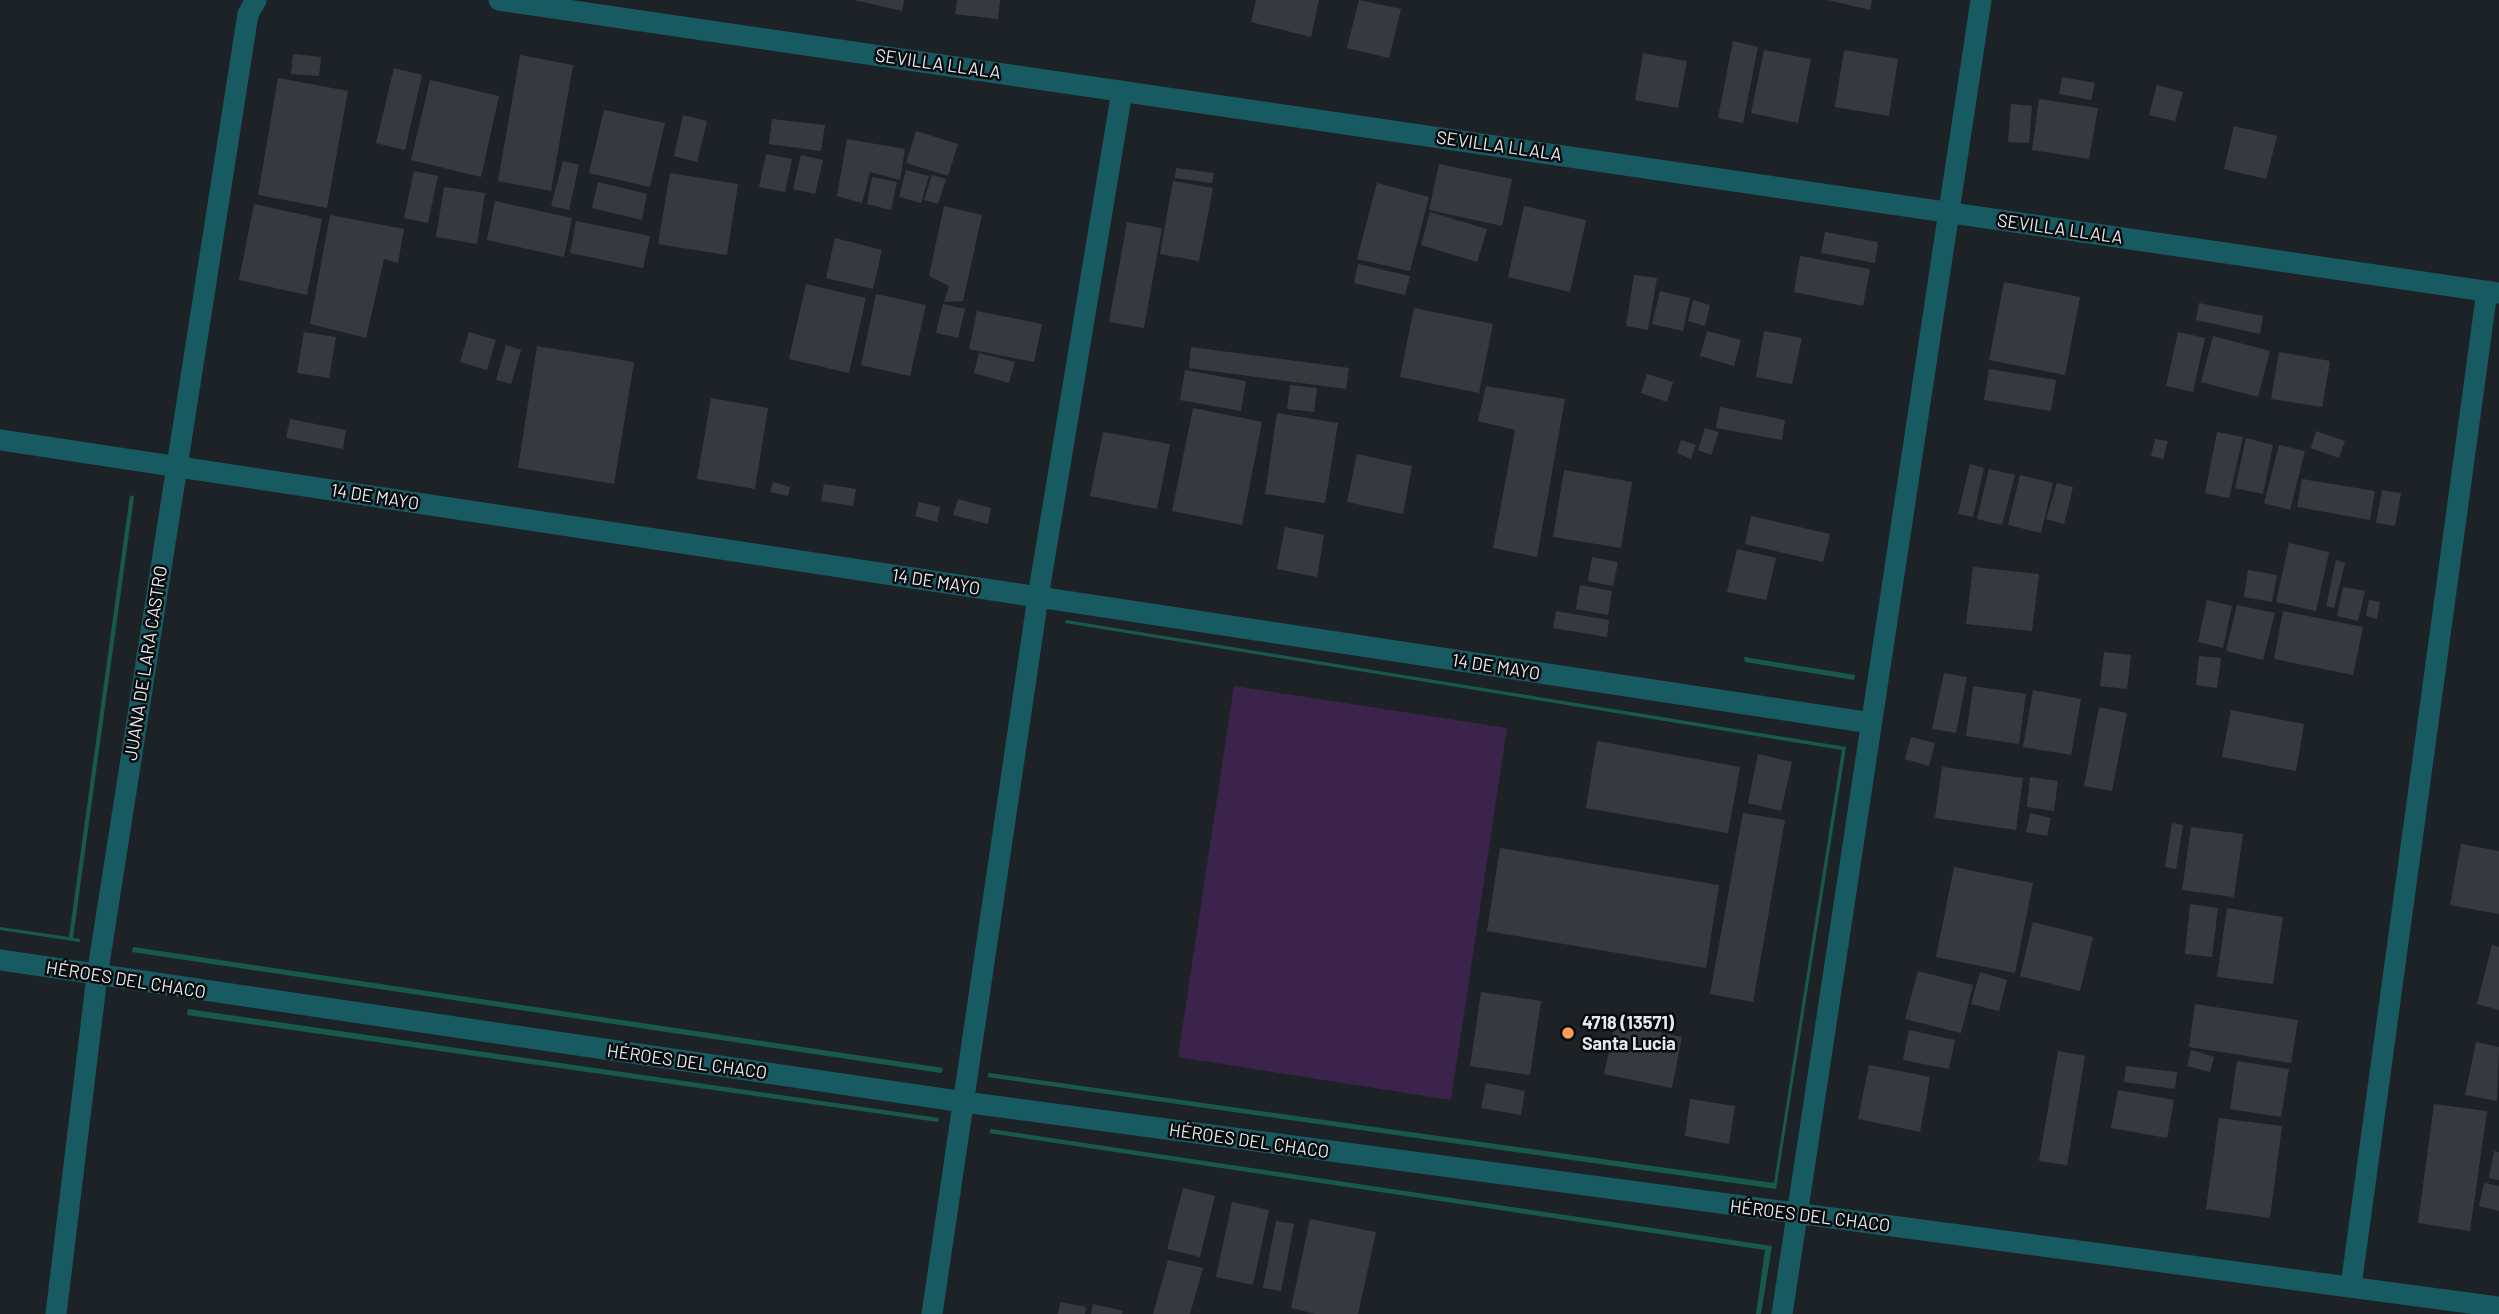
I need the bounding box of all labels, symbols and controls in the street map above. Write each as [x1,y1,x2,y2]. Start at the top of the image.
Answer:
street label: SEVILLA LLALA [874,44,1002,84]
street label: SEVILLA LLALA [1435,126,1563,166]
street label: SEVILLA LLALA [1996,209,2124,249]
street label: 14 DE MAYO [329,479,421,515]
street label: JUANA DE LARA CASTRO [120,564,172,762]
street label: 14 DE MAYO [890,564,982,600]
street label: 14 DE MAYO [1450,649,1542,685]
street label: HÉROES DEL CHACO [45,957,207,1003]
place label: 4718 (13571) Santa Lucia [1582,1012,1676,1054]
marker: 4718 (13571) Santa Lucia [1560,1025,1576,1041]
street label: HÉROES DEL CHACO [606,1040,768,1084]
street label: HÉROES DEL CHACO [1168,1119,1330,1163]
street label: HÉROES DEL CHACO [1729,1195,1891,1237]

